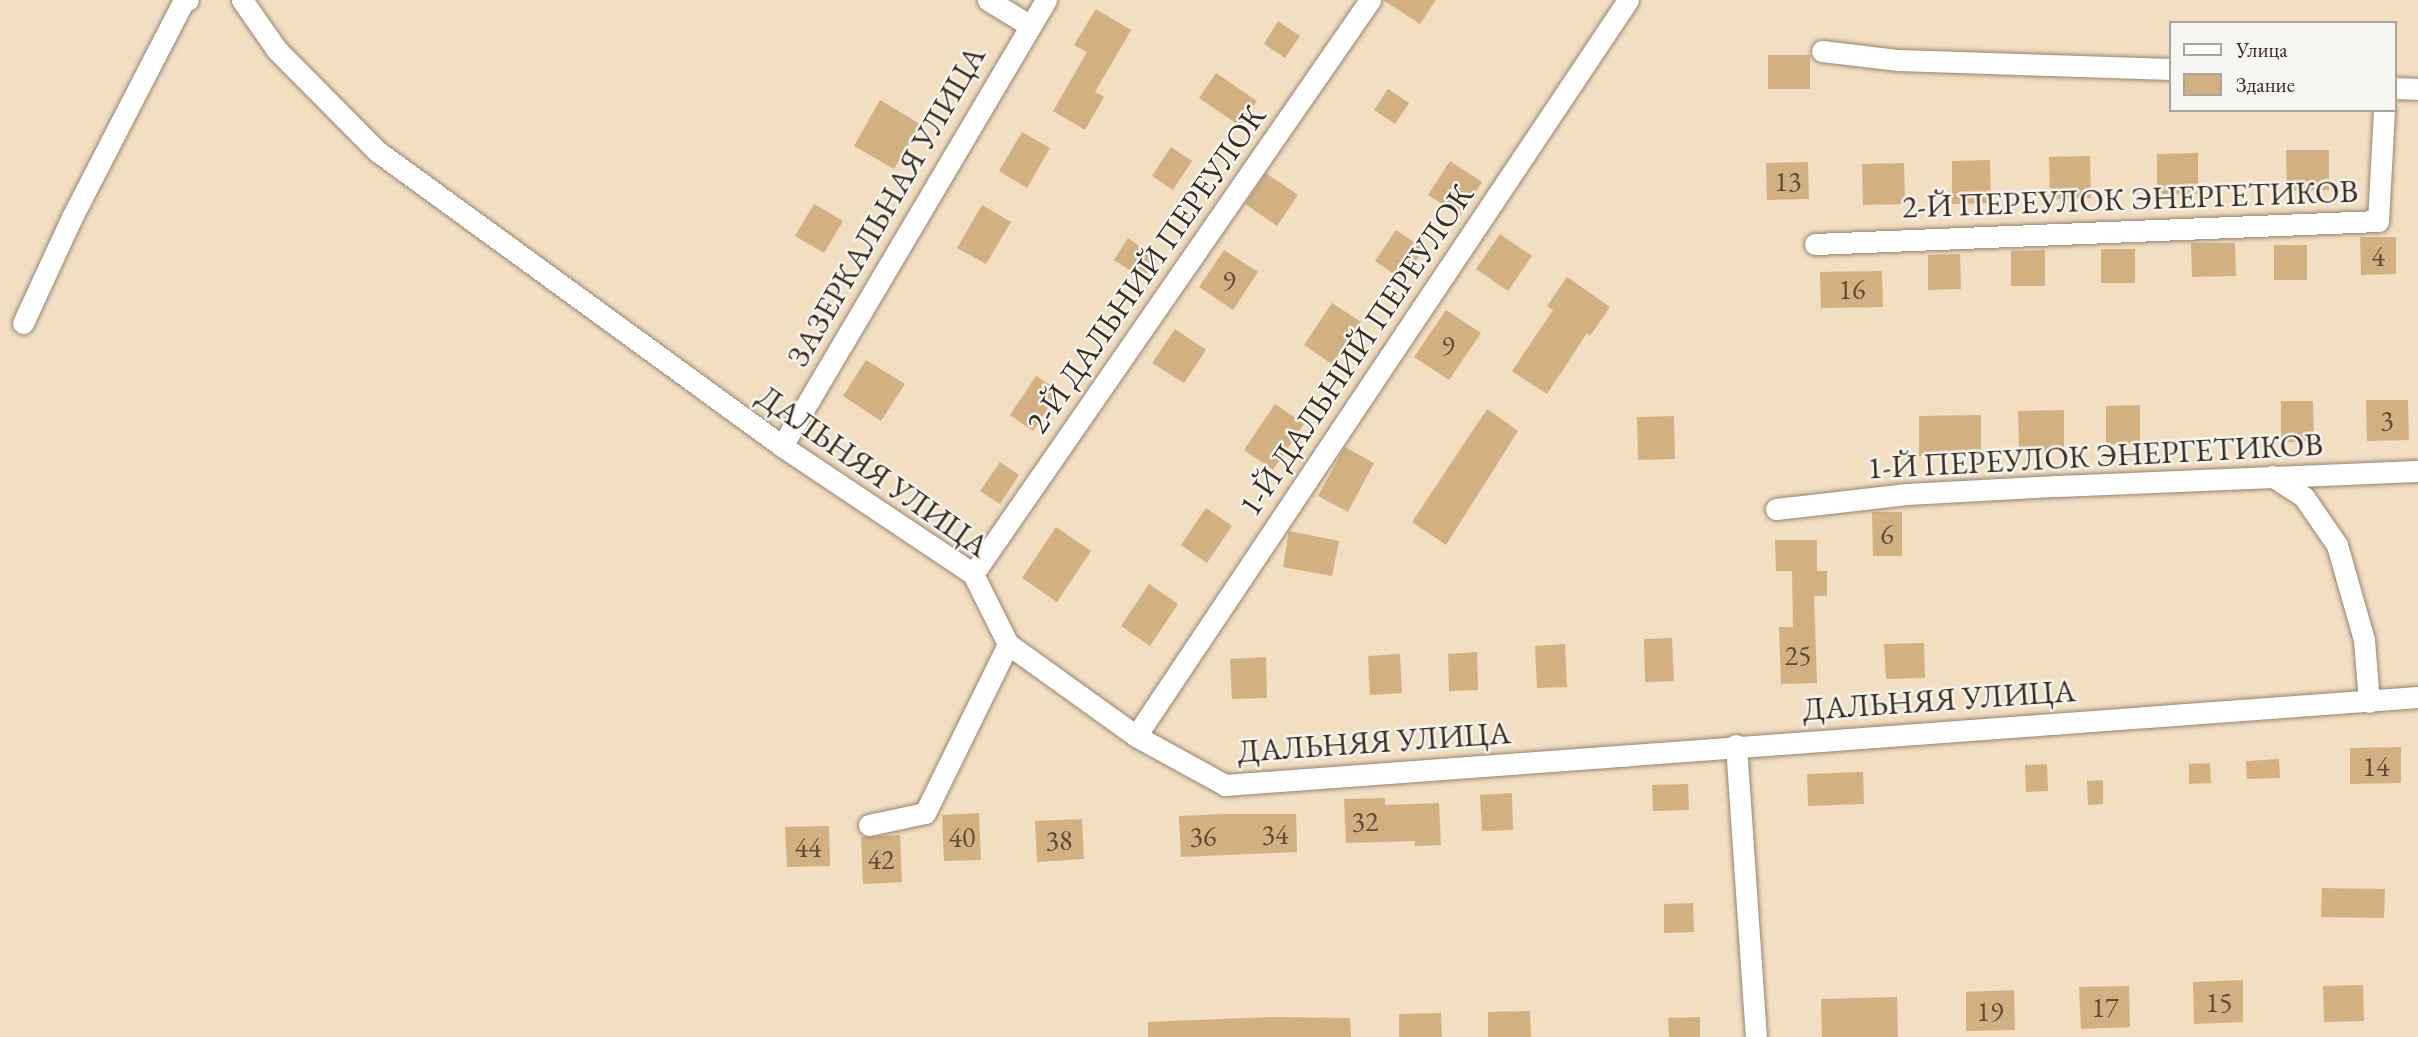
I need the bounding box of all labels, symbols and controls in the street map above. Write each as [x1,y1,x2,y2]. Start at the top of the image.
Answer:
legend [2170,21,2397,112]
text: Улица [2236,36,2288,63]
street label: ЗАЗЕРКАЛЬНАЯ УЛИЦА [778,39,994,373]
text: Здание [2236,71,2295,98]
street label: 2-Й ДАЛЬНИЙ ПЕРЕУЛОК [1018,98,1274,440]
house number: 13 [1775,164,1801,198]
street label: 2-Й ПЕРЕУЛОК ЭНЕРГЕТИКОВ [1901,172,2359,226]
street label: 1-Й ДАЛЬНИЙ ПЕРЕУЛОК [1231,177,1481,523]
house number: 4 [2371,239,2385,273]
house number: 9 [1222,263,1236,297]
house number: 16 [1839,272,1865,306]
house number: 9 [1441,328,1455,362]
street label: ДАЛЬНЯЯ УЛИЦА [750,377,996,565]
house number: 3 [2380,403,2394,437]
street label: 1-Й ПЕРЕУЛОК ЭНЕРГЕТИКОВ [1866,425,2324,487]
house number: 6 [1880,517,1894,551]
house number: 25 [1785,638,1811,672]
street label: ДАЛЬНЯЯ УЛИЦА [1801,671,2077,729]
street label: ДАЛЬНЯЯ УЛИЦА [1236,713,1512,771]
house number: 14 [2363,749,2389,783]
house number: 32 [1352,804,1378,838]
house number: 34 [1262,817,1288,851]
house number: 36 [1190,819,1216,853]
house number: 40 [949,820,975,854]
house number: 38 [1046,823,1072,857]
house number: 44 [795,830,821,864]
house number: 42 [868,842,894,876]
house number: 15 [2206,985,2232,1019]
house number: 17 [2092,990,2118,1024]
house number: 19 [1977,994,2003,1028]

